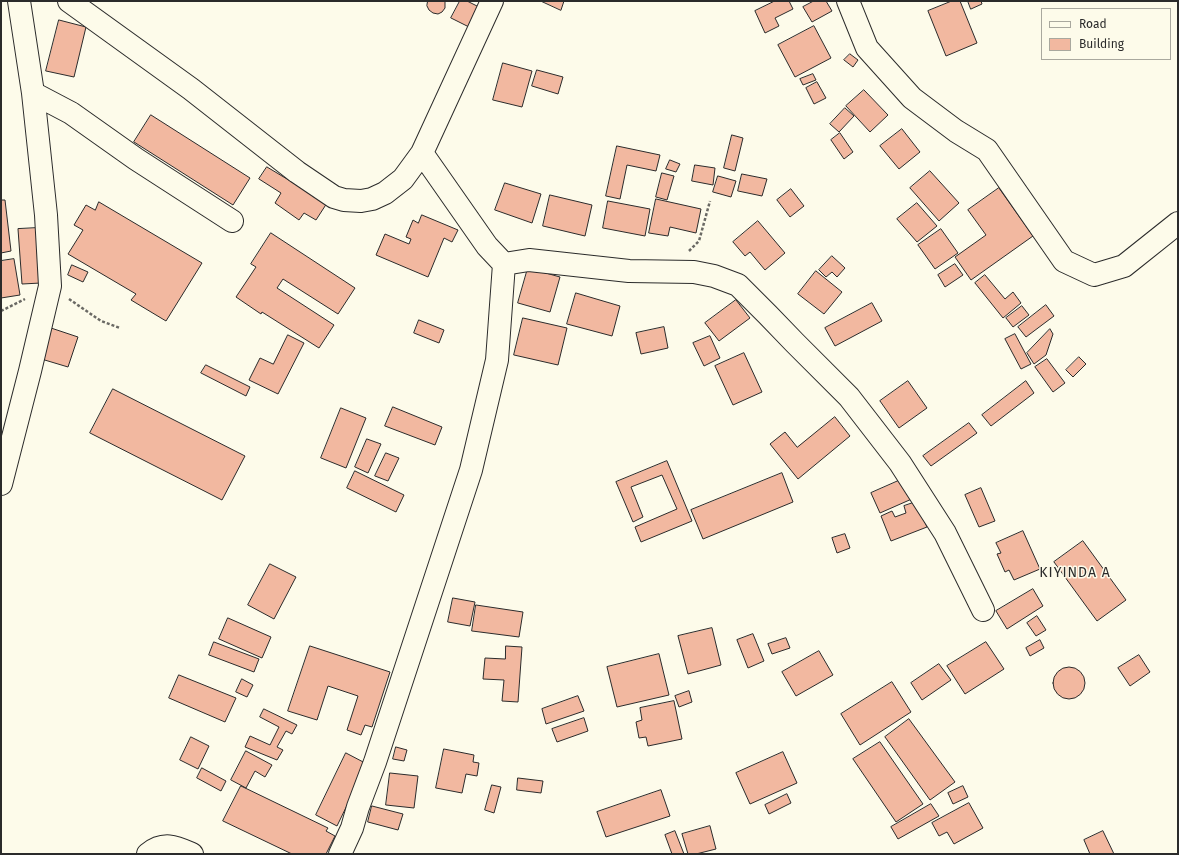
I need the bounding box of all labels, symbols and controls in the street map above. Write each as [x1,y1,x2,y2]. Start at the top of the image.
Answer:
legend [1041,8,1171,60]
text: Road [1079,17,1107,31]
text: Building [1079,37,1124,51]
district label: KIYINDA A [1039,565,1111,581]

